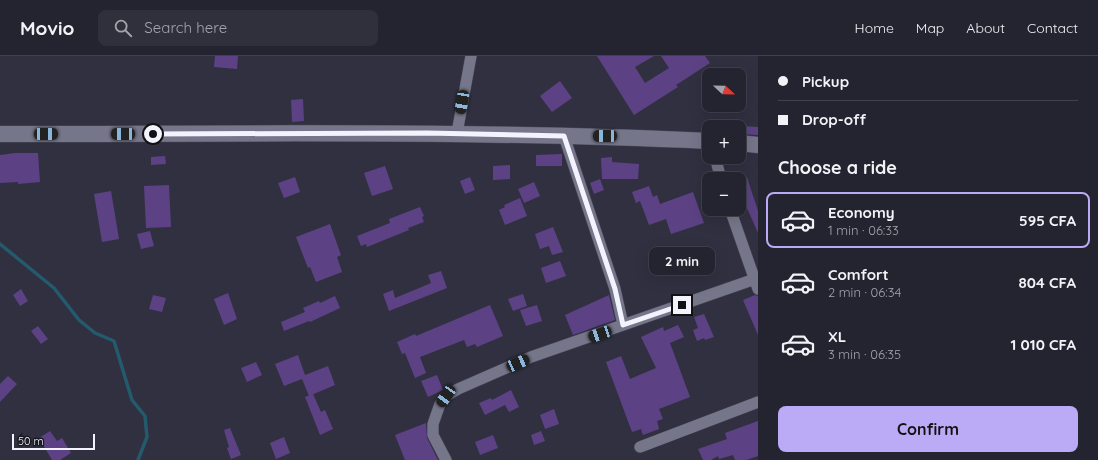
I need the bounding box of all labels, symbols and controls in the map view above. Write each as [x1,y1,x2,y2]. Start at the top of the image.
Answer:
search box [98,10,378,46]
text: Movio [20,16,74,40]
icon: search [112,17,134,39]
text: Search here [144,18,227,37]
text: Home [855,19,894,37]
text: Map [916,19,944,37]
text: About [966,19,1005,37]
text: Contact [1027,19,1078,37]
north arrow [702,68,746,112]
map controls [702,68,746,216]
text: Pickup [802,72,849,91]
car [454,89,470,115]
text: Drop-off [802,110,866,129]
button: + [702,120,746,164]
route start [144,125,162,143]
car [34,128,58,140]
car [111,128,135,140]
car [593,130,617,142]
text: Choose a ride [778,156,897,179]
button: − [702,172,746,216]
icon: car [780,202,816,238]
text: Economy [828,203,895,222]
text: 595 CFA [1019,211,1076,230]
text: 1 min · 06:33 [828,222,899,238]
callout: 2 min [649,247,715,275]
text: 2 min [665,253,699,269]
icon: car [780,264,816,300]
text: Comfort [828,265,889,284]
text: 804 CFA [1019,273,1076,292]
text: 2 min · 06:34 [828,284,901,300]
route end [673,296,691,314]
car [587,324,613,344]
icon: car [780,326,816,362]
text: XL [828,327,846,346]
text: 1 010 CFA [1011,335,1076,354]
text: 3 min · 06:35 [828,346,901,362]
car [505,353,531,373]
car [434,383,458,409]
button: Confirm [778,406,1078,452]
scale bar [12,432,95,451]
text: 50 m [18,434,44,448]

